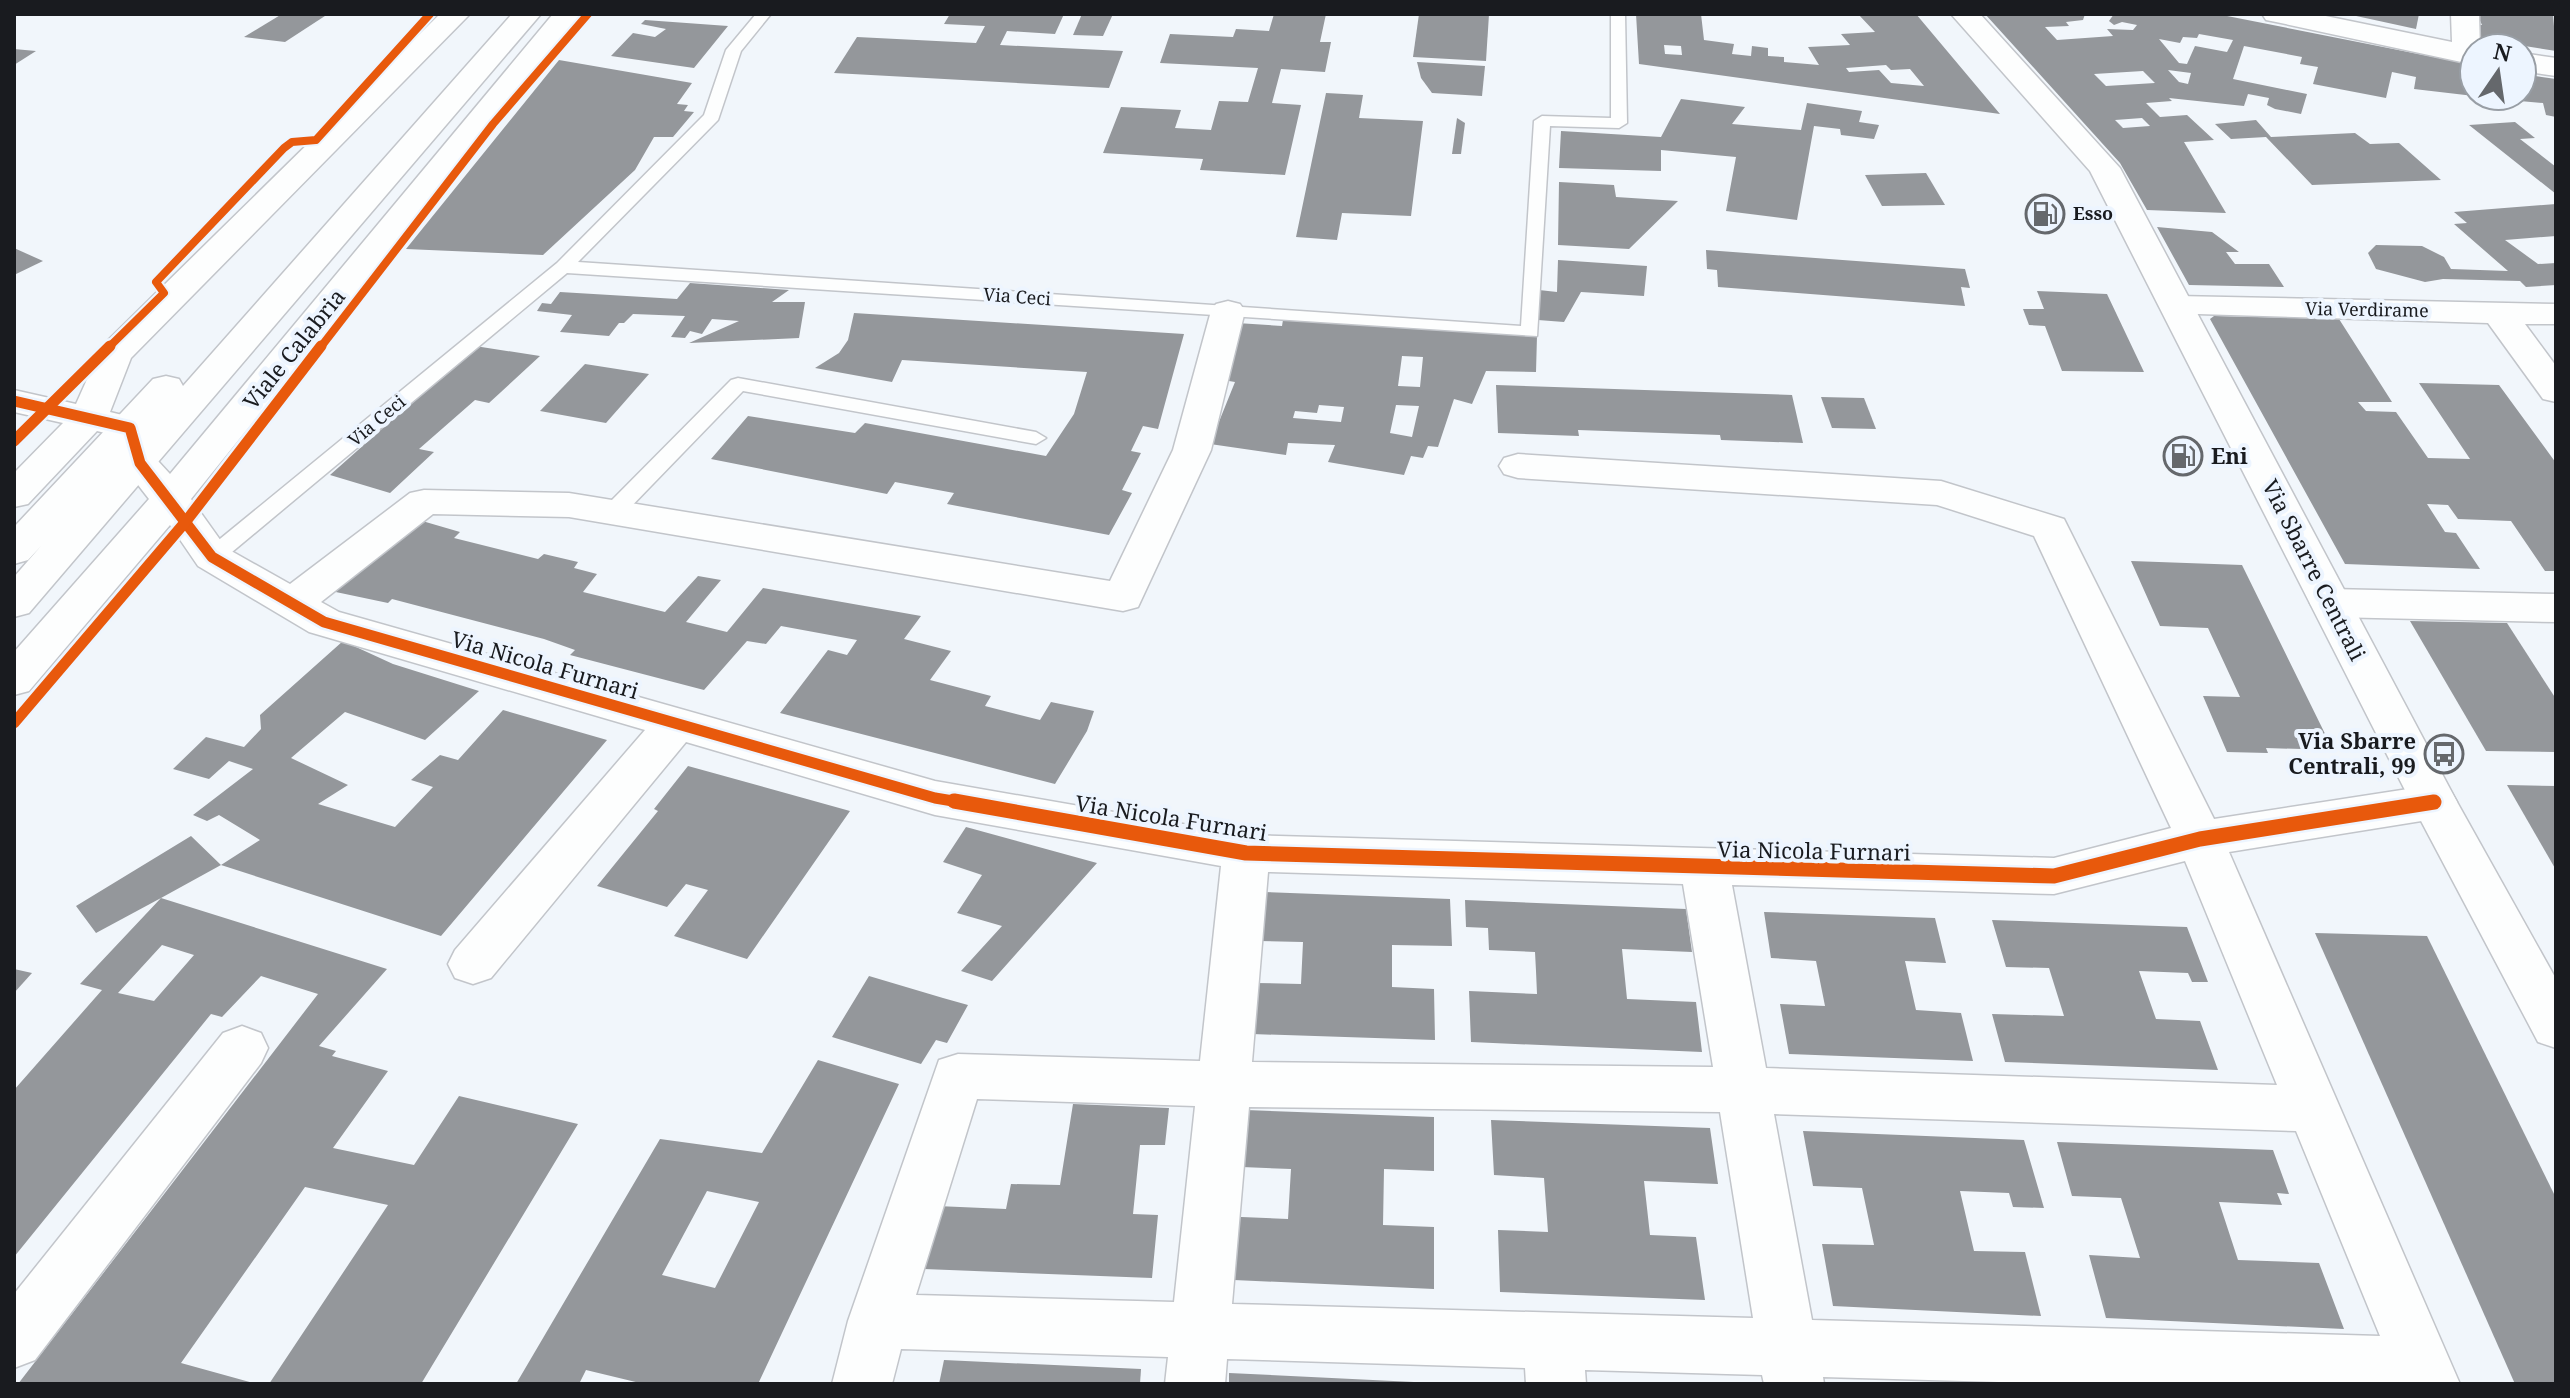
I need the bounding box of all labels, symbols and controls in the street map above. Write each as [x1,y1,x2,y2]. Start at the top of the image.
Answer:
north arrow [2458,32,2538,112]
text: N [2491,35,2515,68]
fuel station icon: Esso [2024,193,2066,235]
place label: Esso [2073,201,2113,225]
street label: Viale Calabria [235,282,351,415]
street label: Via Ceci [982,282,1052,310]
street label: Via Verdirame [2305,296,2429,322]
street label: Via Ceci [343,389,410,451]
fuel station icon: Eni [2162,435,2204,477]
place label: Eni [2211,440,2248,470]
street label: Via Sbarre Centrali [2256,474,2374,665]
street label: Via Nicola Furnari [448,623,642,705]
place label: Via Sbarre Centrali, 99 [2288,725,2416,780]
bus stop icon: Via Sbarre Centrali, 99 [2423,733,2465,775]
street label: Via Nicola Furnari [1073,787,1269,847]
street label: Via Nicola Furnari [1717,833,1911,867]

